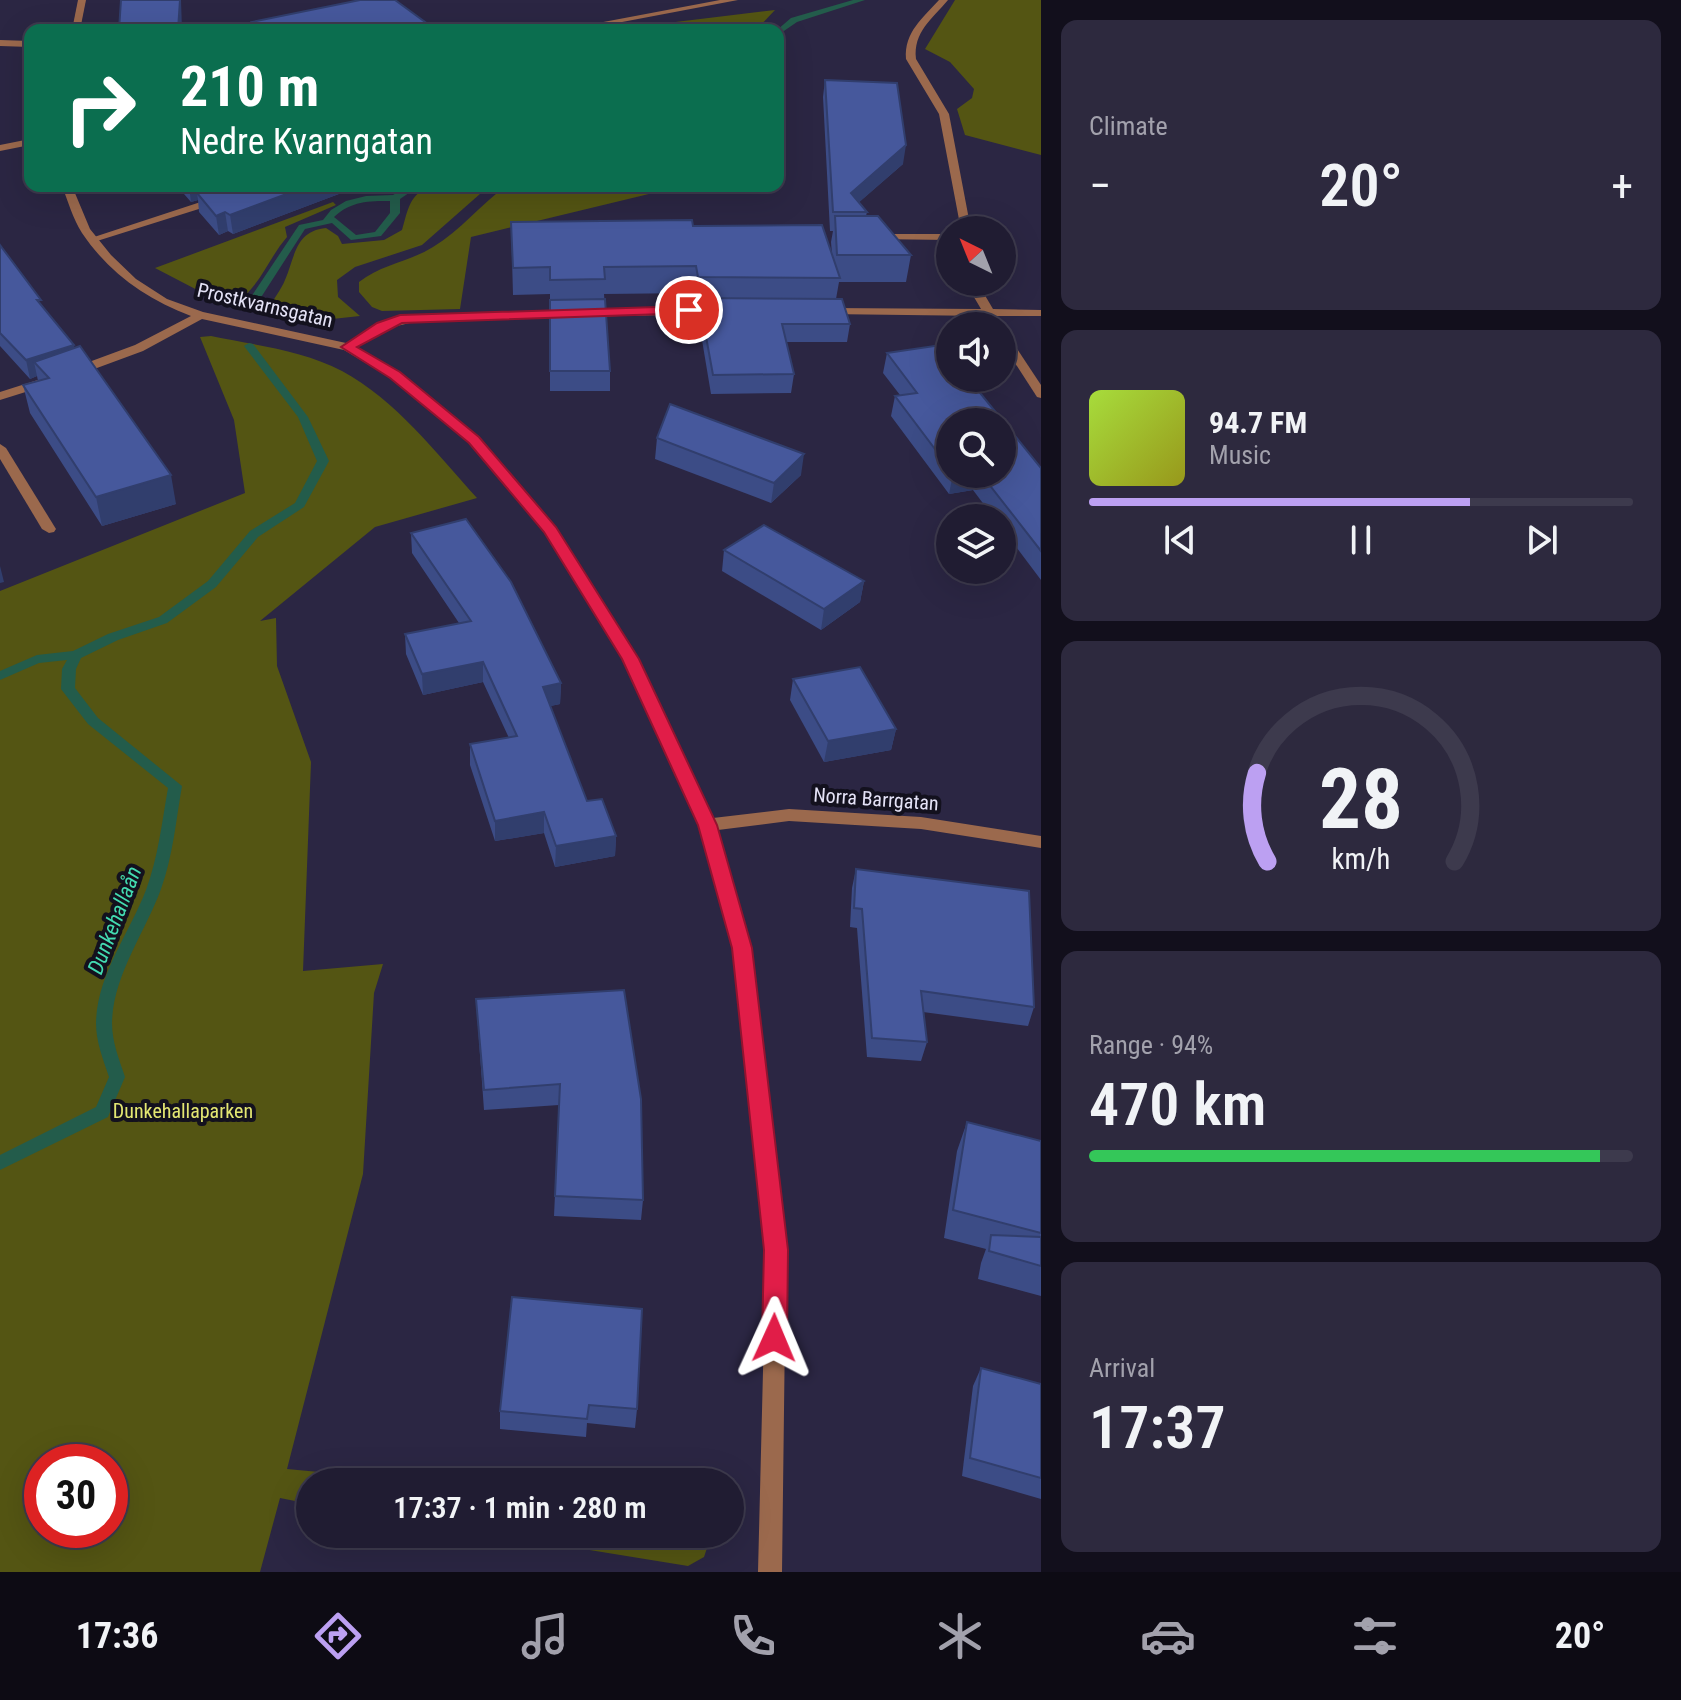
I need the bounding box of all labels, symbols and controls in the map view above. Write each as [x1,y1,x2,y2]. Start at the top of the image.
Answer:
text: 210 m [180,54,319,120]
icon: right [48,56,152,160]
text: Climate [1089,111,1168,141]
text: Nedre Kvarngatan [180,121,433,163]
text: 20° [1319,150,1403,221]
text: − [1089,160,1111,212]
text: + [1611,160,1633,212]
north arrow [936,216,1016,296]
map controls [936,216,1016,584]
pin [655,276,723,344]
street label: Prostkvarnsgatan [195,278,335,332]
icon: arrive [667,288,711,332]
button: sound [936,312,1016,392]
text: 94.7 FM [1209,405,1307,440]
button: search [936,408,1016,488]
text: Music [1209,440,1271,470]
button: layers [936,504,1016,584]
icon: previous [1158,518,1202,562]
icon: pause [1339,518,1383,562]
icon: next [1520,518,1564,562]
text: 28 [1319,751,1403,848]
street label: Norra Barrgatan [813,783,939,815]
text: km/h [1332,842,1390,876]
water label: Dunkehallaån [82,863,146,978]
text: Range · 94% [1089,1030,1213,1060]
text: 470 km [1089,1069,1266,1140]
park label: Dunkehallaparken [113,1099,253,1123]
position arrow [732,1296,816,1380]
text: Arrival [1089,1353,1155,1383]
text: 17:37 [1089,1392,1226,1463]
speed limit sign: 30 [24,1444,128,1548]
text: 17:37 · 1 min · 280 m [393,1490,647,1525]
icon: directions [310,1608,366,1664]
icon: music [517,1608,573,1664]
icon: phone [725,1608,781,1664]
icon: climate [932,1608,988,1664]
icon: car [1140,1608,1196,1664]
icon: filters [1347,1608,1403,1664]
text: 17:36 [76,1615,158,1657]
text: 20° [1555,1615,1605,1657]

